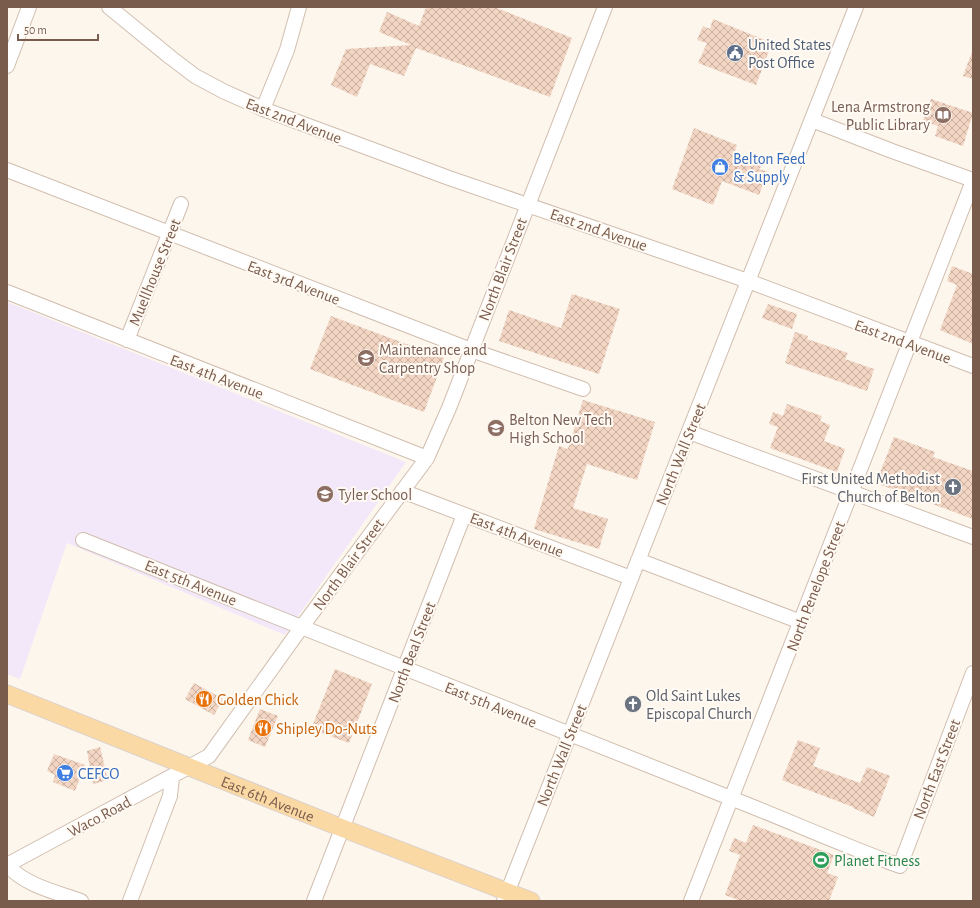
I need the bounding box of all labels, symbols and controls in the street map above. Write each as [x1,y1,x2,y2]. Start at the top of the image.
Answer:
scale bar [18,16,98,42]
text: 50 m [24,24,47,36]
place label: United States Post Office [748,37,831,71]
public building icon: United States Post Office [725,43,745,63]
street label: East 2nd Avenue [243,95,344,147]
place label: Lena Armstrong Public Library [831,99,930,134]
library icon: Lena Armstrong Public Library [933,105,953,125]
place label: Belton Feed & Supply [733,151,806,186]
shop icon: Belton Feed & Supply [710,157,730,177]
street label: East 2nd Avenue [548,206,649,254]
street label: North Blair Street [476,216,530,323]
street label: Muellhouse Street [126,217,184,328]
street label: East 3rd Avenue [245,258,342,308]
street label: East 2nd Avenue [852,317,953,367]
place label: Maintenance and Carpentry Shop [379,342,487,377]
school or university icon: Maintenance and Carpentry Shop [356,348,376,368]
street label: East 4th Avenue [168,352,266,402]
street label: North Wall Street [653,401,709,508]
place label: Belton New Tech High School [509,412,612,446]
school or university icon: Belton New Tech High School [486,418,506,438]
place label: First United Methodist Church of Belton [801,471,940,505]
church icon: First United Methodist Church of Belton [943,477,963,497]
school or university icon: Tyler School [315,484,335,504]
place label: Tyler School [338,487,412,504]
street label: East 4th Avenue [468,510,566,560]
street label: North Blair Street [310,516,387,613]
street label: North Penelope Street [784,519,848,654]
street label: East 5th Avenue [142,557,239,609]
street label: North Beal Street [385,600,439,705]
street label: East 5th Avenue [442,679,539,731]
place label: Old Saint Lukes Episcopal Church [646,688,752,722]
restaurant icon: Golden Chick [194,689,214,709]
place label: Golden Chick [217,692,299,708]
church icon: Old Saint Lukes Episcopal Church [623,694,643,714]
street label: North Wall Street [534,702,590,809]
street label: North East Street [911,717,963,822]
restaurant icon: Shipley Do-Nuts [253,718,273,738]
place label: Shipley Do-Nuts [276,721,377,738]
supermarket icon: CEFCO [55,763,75,783]
place label: CEFCO [78,766,119,782]
street label: East 6th Avenue [219,774,316,825]
street label: Waco Road [65,794,134,840]
sports icon: Planet Fitness [811,850,831,870]
place label: Planet Fitness [834,853,920,869]

